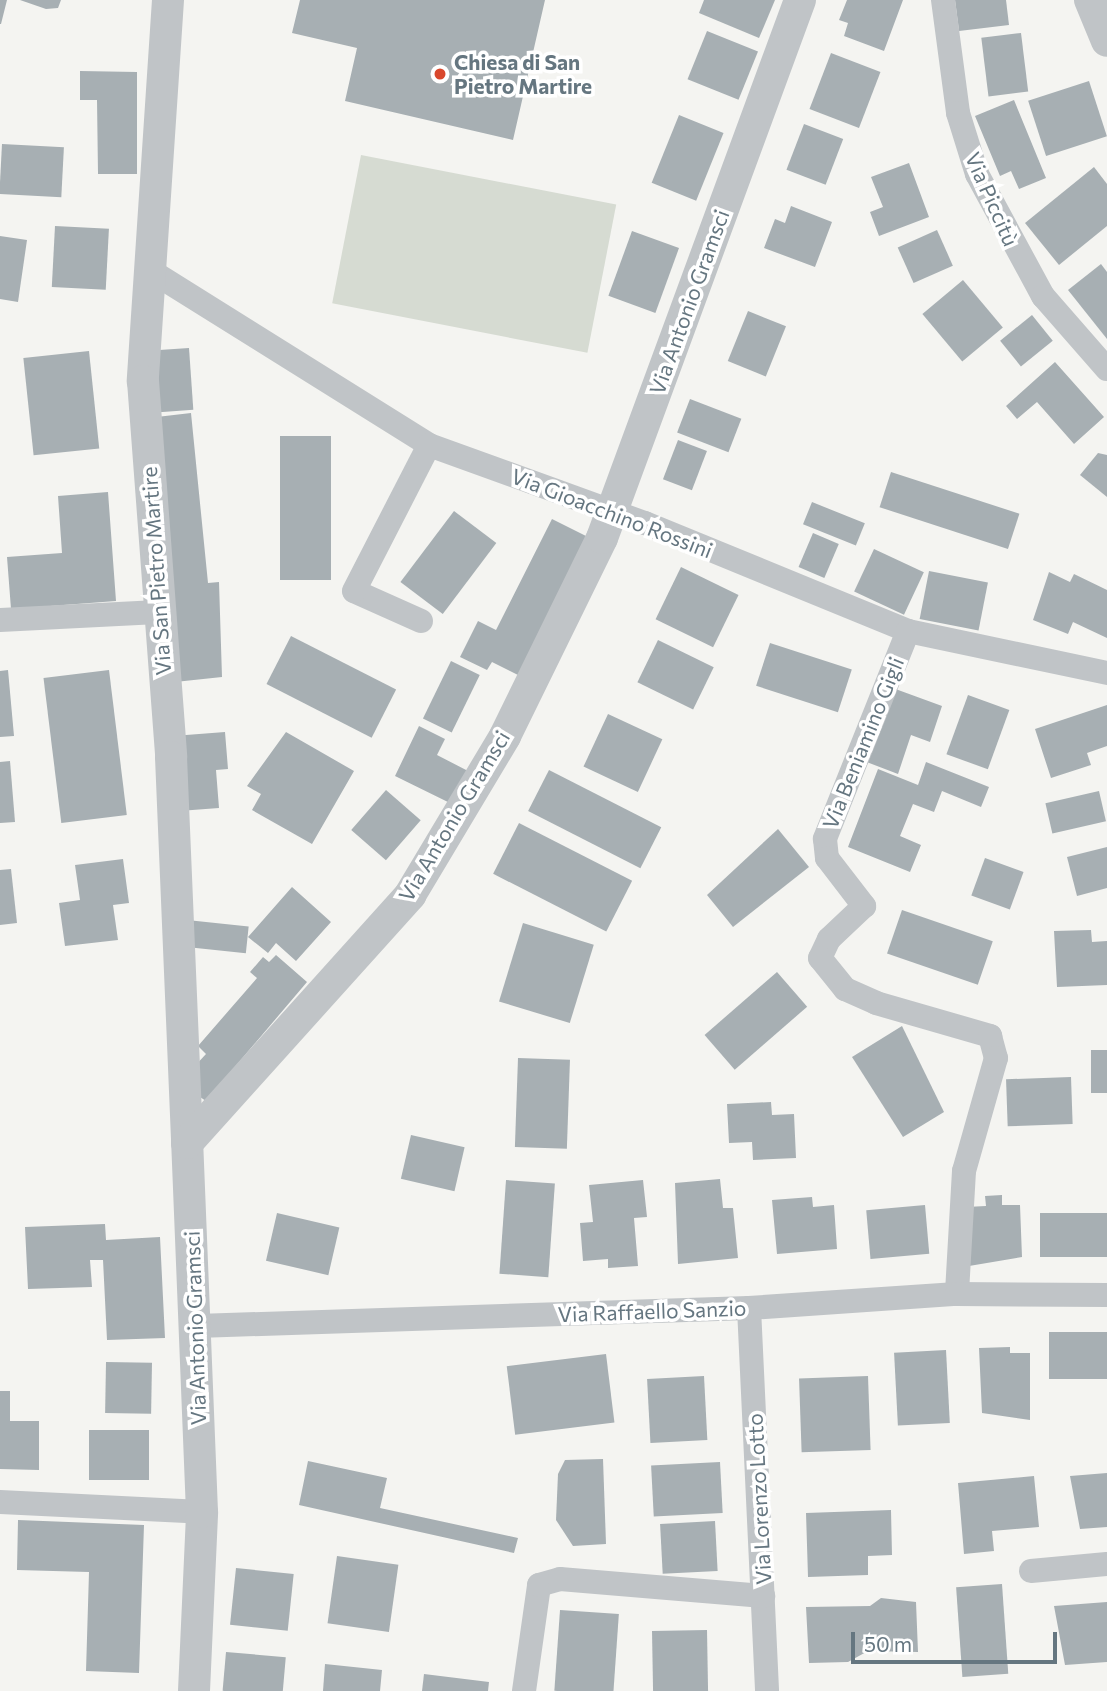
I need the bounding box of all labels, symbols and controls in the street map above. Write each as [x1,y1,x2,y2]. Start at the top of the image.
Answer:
place label: Chiesa di San Pietro Martire [454,49,592,99]
marker: Chiesa di San Pietro Martire [432,66,448,82]
street label: Via Piccitù [960,148,1024,250]
street label: Via Antonio Gramsci [644,206,734,398]
street label: Via Gioacchino Rossini [508,463,716,563]
street label: Via San Pietro Martire [136,466,176,676]
street label: Via Beniamino Gigli [817,653,909,833]
street label: Via Antonio Gramsci [393,726,515,906]
street label: Via Antonio Gramsci [179,1230,211,1426]
street label: Via Raffaello Sanzio [557,1295,747,1327]
street label: Via Lorenzo Lotto [742,1413,776,1585]
scale bar [855,1618,1062,1662]
text: 50 m [864,1631,912,1656]

